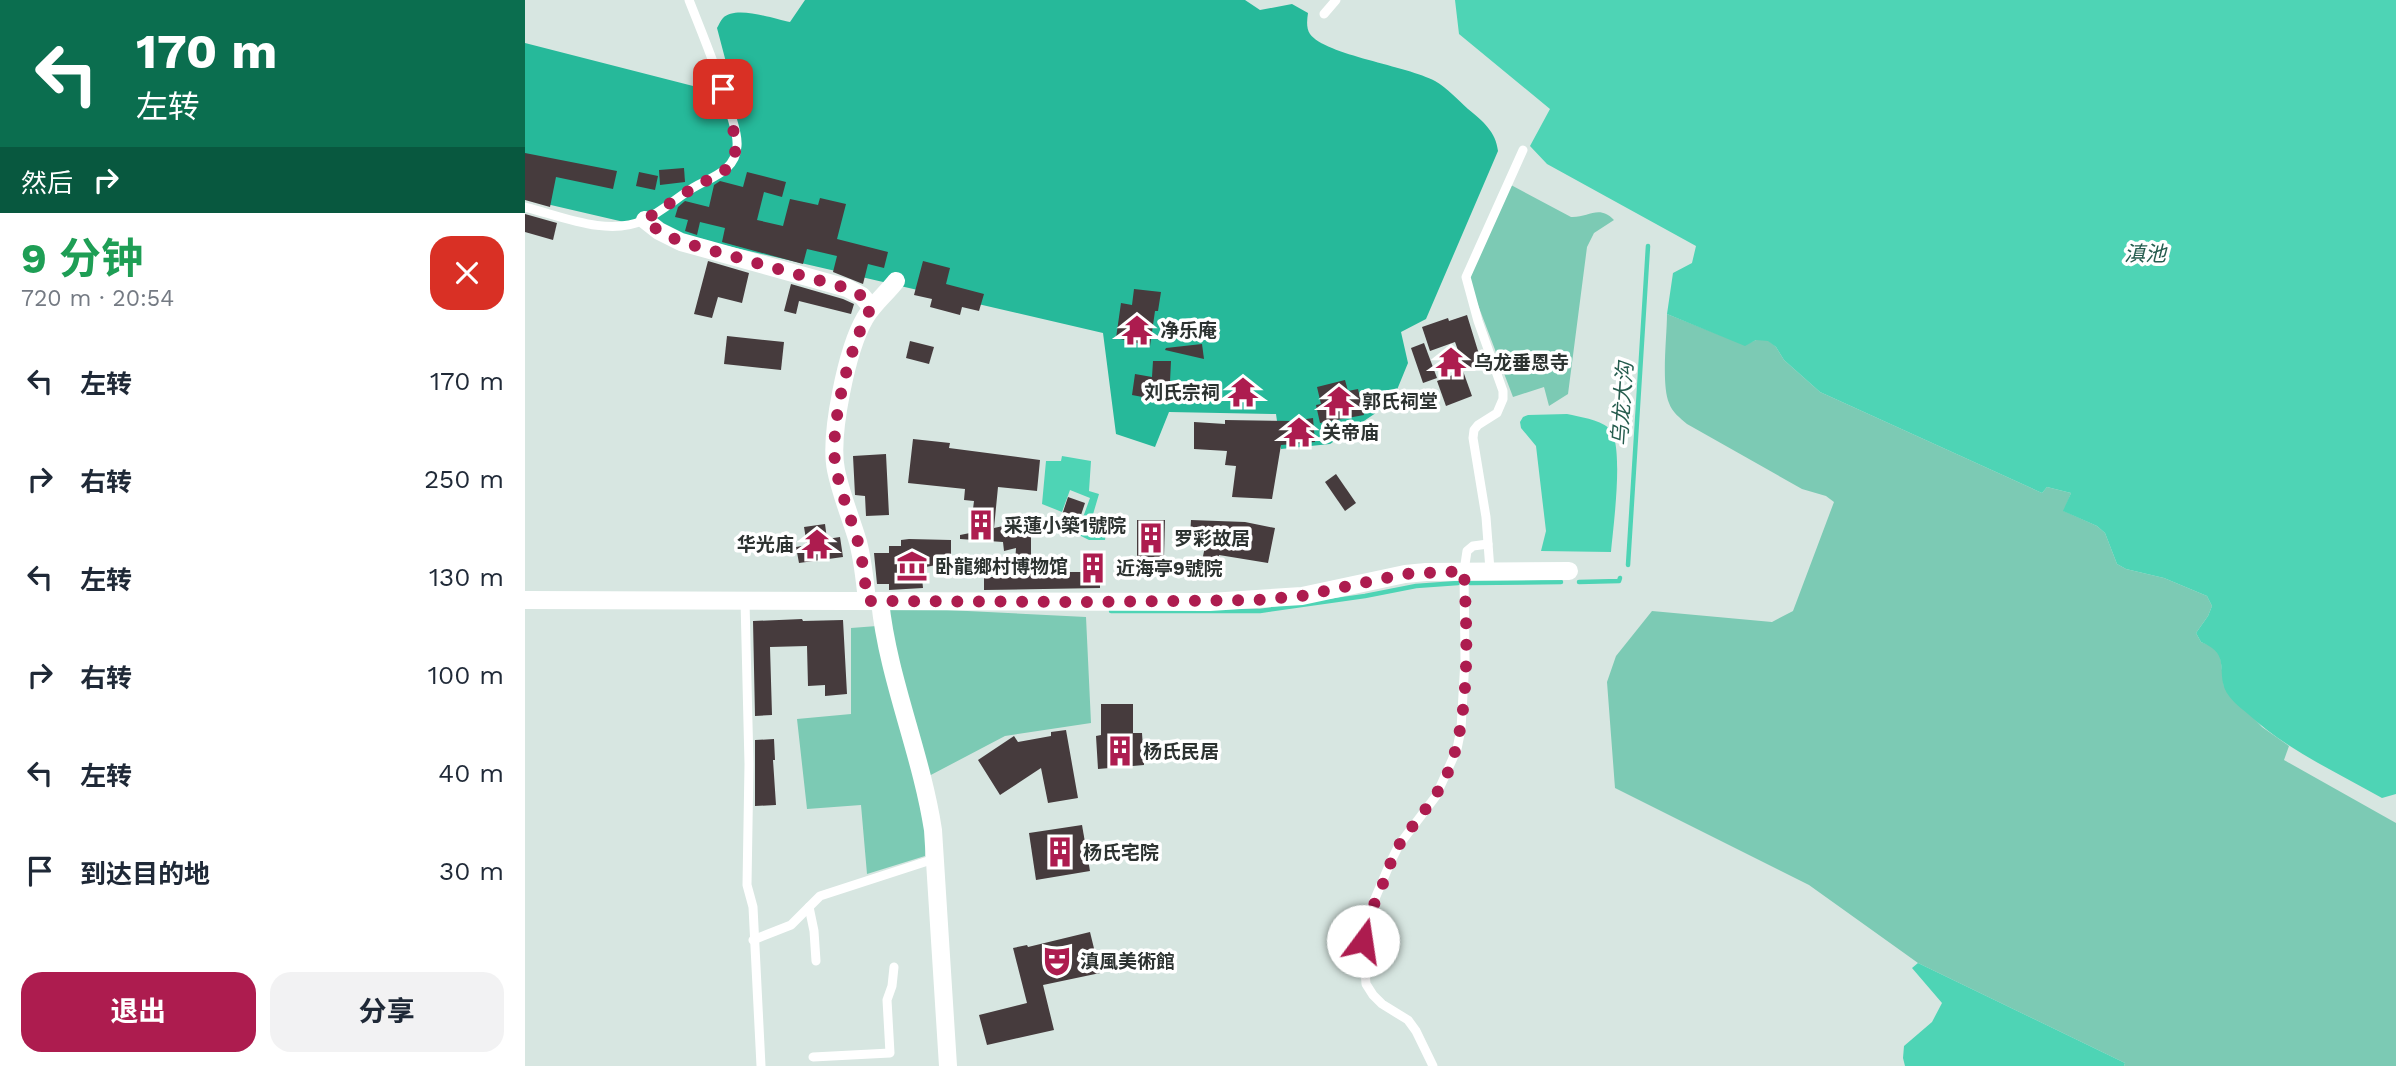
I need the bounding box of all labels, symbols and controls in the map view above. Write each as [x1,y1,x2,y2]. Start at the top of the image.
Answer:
text: 170 m [136,22,277,80]
icon: left [21,28,112,119]
pin [693,59,753,119]
icon: arrive [704,70,742,108]
text: 左转 [136,88,200,126]
icon: right [87,161,125,199]
text: 然后 [21,168,73,198]
text: 9 分钟 [21,234,143,283]
button: close [430,236,504,310]
water label: 滇池 [2124,241,2168,266]
text: 720 m · 20:54 [21,285,174,312]
temple icon: 净乐庵 [1120,313,1154,347]
place label: 净乐庵 [1160,319,1217,342]
temple icon: 乌龙垂恩寺 [1434,345,1468,379]
place label: 乌龙垂恩寺 [1474,351,1569,374]
water label: 乌龙大沟 [1607,359,1638,447]
icon: left [21,362,59,400]
text: 170 m [430,366,504,396]
text: 左转 [80,369,132,399]
temple icon: 刘氏宗祠 [1226,375,1260,409]
place label: 刘氏宗祠 [1144,381,1220,404]
temple icon: 郭氏祠堂 [1322,384,1356,418]
place label: 郭氏祠堂 [1362,390,1438,413]
temple icon: 关帝庙 [1282,415,1316,449]
place label: 关帝庙 [1322,421,1379,444]
icon: right [21,460,59,498]
text: 250 m [424,464,504,494]
text: 右转 [80,467,132,497]
building icon: 采蓮小築1號院 [964,508,998,542]
place label: 采蓮小築1號院 [1004,514,1126,537]
building icon: 罗彩故居 [1134,521,1168,555]
temple icon: 华光庙 [800,527,834,561]
place label: 罗彩故居 [1174,527,1250,550]
place label: 华光庙 [737,533,794,556]
museum icon: 卧龍鄉村博物馆 [895,549,929,583]
building icon: 近海亭9號院 [1076,551,1110,585]
place label: 卧龍鄉村博物馆 [935,555,1068,578]
place label: 近海亭9號院 [1116,557,1223,580]
icon: left [21,558,59,596]
text: 130 m [429,562,504,592]
text: 左转 [80,565,132,595]
icon: right [21,656,59,694]
text: 100 m [428,660,504,690]
text: 右转 [80,663,132,693]
building icon: 杨氏民居 [1103,734,1137,768]
place label: 杨氏民居 [1143,740,1219,763]
icon: left [21,754,59,792]
text: 40 m [438,758,504,788]
text: 左转 [80,761,132,791]
building icon: 杨氏宅院 [1043,835,1077,869]
place label: 杨氏宅院 [1083,841,1159,864]
icon: arrive [21,852,59,890]
text: 30 m [439,856,504,886]
text: 到达目的地 [80,859,210,889]
position arrow [1326,904,1400,978]
theatre icon: 滇風美術館 [1040,944,1074,978]
place label: 滇風美術館 [1080,950,1175,973]
button: 退出 [21,972,256,1052]
button: 分享 [270,972,504,1052]

